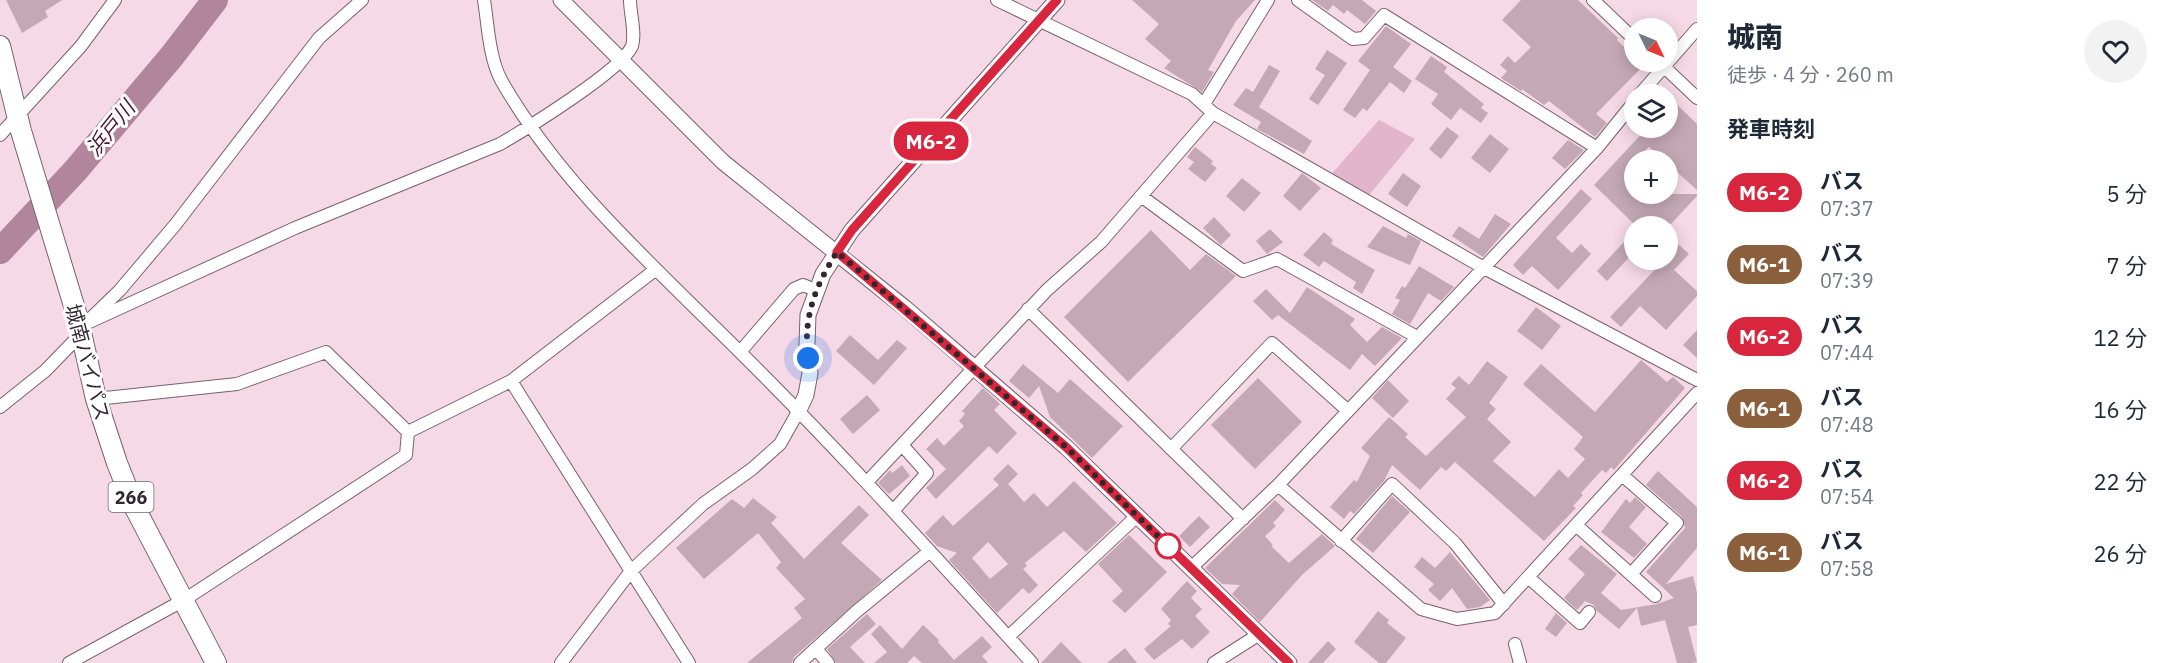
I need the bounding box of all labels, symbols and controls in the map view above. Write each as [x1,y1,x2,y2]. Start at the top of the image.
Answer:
north arrow [1624,18,1678,72]
map controls [1624,18,1678,270]
text: 城南 [1727,18,1783,55]
button: heart [2084,20,2147,83]
text: 徒歩 · 4 分 · 260 m [1727,61,1894,88]
button: layers [1624,84,1678,138]
water label: 浜戸川 [79,93,142,161]
text: 発車時刻 [1727,114,1815,143]
line badge: M6-2 [889,122,973,160]
text: M6-2 [906,127,956,155]
button: + [1624,150,1678,204]
text: バス [1820,166,1864,195]
text: M6-2 [1739,178,1790,206]
text: 5 分 [2107,179,2147,208]
text: 07:37 [1820,195,1874,222]
button: − [1624,216,1678,270]
text: バス [1820,238,1864,267]
text: M6-1 [1739,250,1790,278]
text: 7 分 [2107,251,2147,280]
text: 07:39 [1820,267,1874,294]
street label: 城南バイパス [59,301,117,423]
text: バス [1820,310,1864,339]
text: M6-2 [1739,322,1790,350]
text: 12 分 [2093,323,2147,352]
text: 07:44 [1820,339,1874,366]
your location [793,343,823,373]
text: バス [1820,382,1864,411]
text: M6-1 [1739,394,1790,422]
text: 16 分 [2093,395,2147,424]
text: 07:48 [1820,411,1874,438]
text: バス [1820,454,1864,483]
text: M6-2 [1739,466,1790,494]
text: 22 分 [2093,467,2147,496]
road number: 266 [108,482,154,512]
text: 07:54 [1820,483,1874,510]
text: バス [1820,526,1864,555]
unlabelled marker [1155,533,1181,559]
text: M6-1 [1739,538,1790,566]
text: 26 分 [2093,539,2147,568]
text: 07:58 [1820,555,1874,582]

